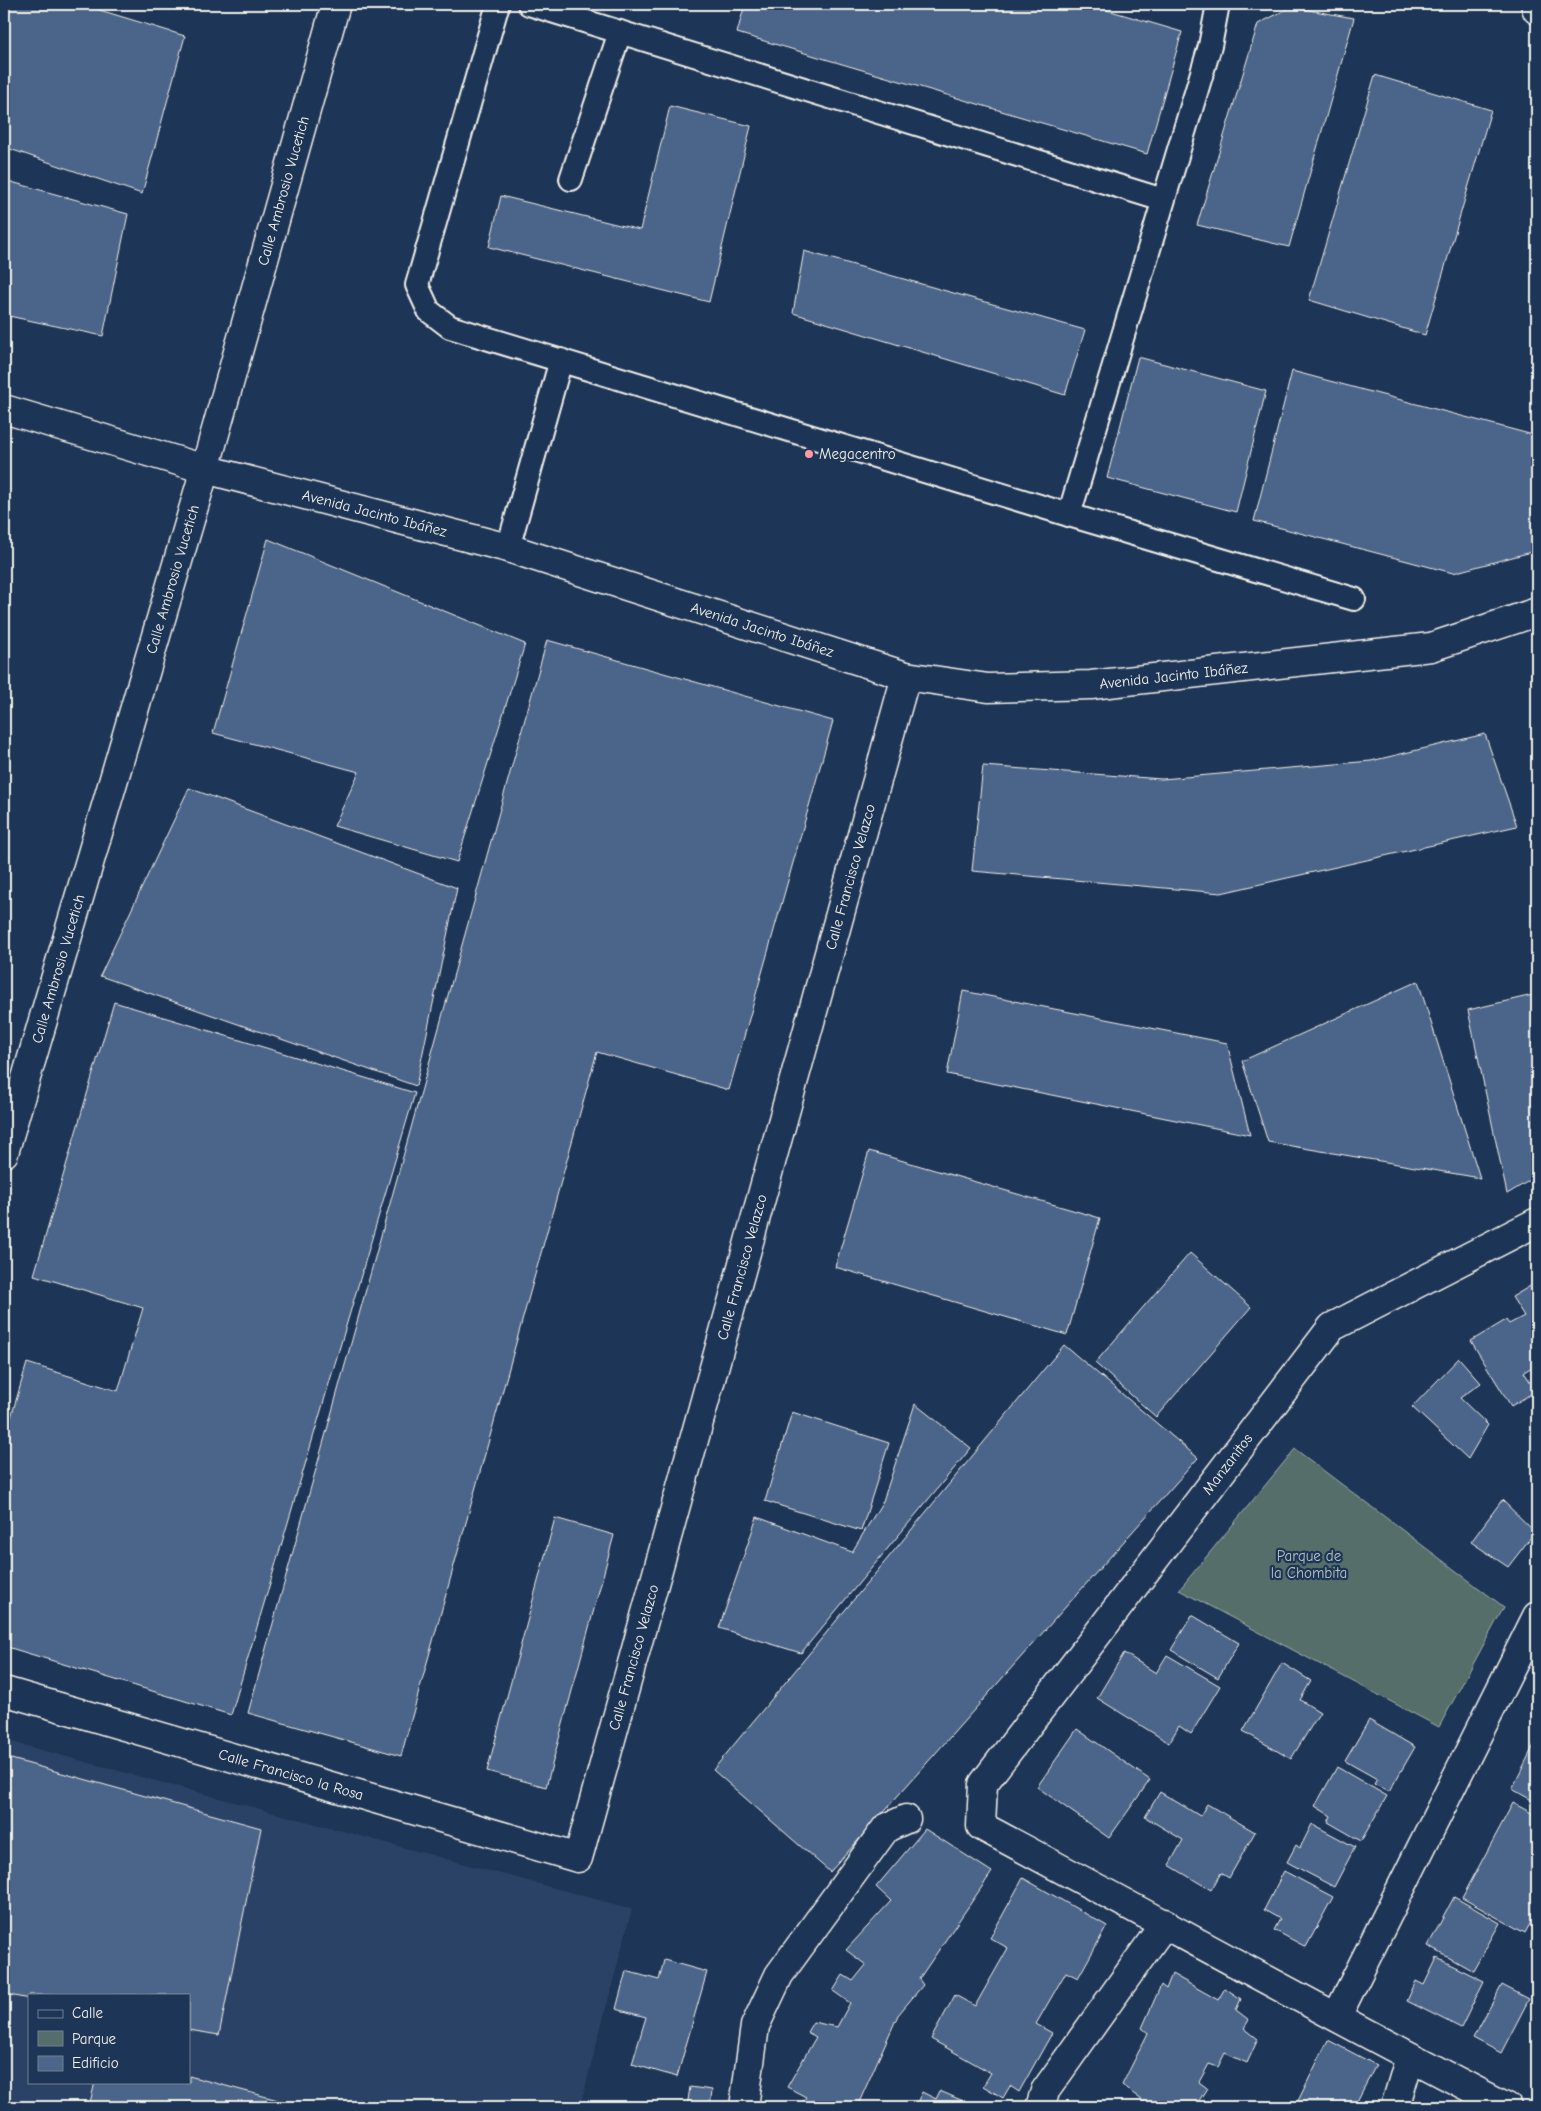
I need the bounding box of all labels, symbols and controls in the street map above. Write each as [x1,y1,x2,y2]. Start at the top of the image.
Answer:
street label: Calle Ambrosio Vucetich [254,114,313,268]
place label: Megacentro [819,445,896,463]
marker: Megacentro [803,448,815,460]
street label: Avenida Jacinto Ibáñez [300,486,449,541]
street label: Calle Ambrosio Vucetich [142,503,203,656]
street label: Avenida Jacinto Ibáñez [689,598,836,661]
street label: Avenida Jacinto Ibáñez [1099,658,1249,693]
street label: Calle Francisco Velazco [821,802,879,952]
street label: Calle Ambrosio Vucetich [28,892,89,1045]
street label: Calle Francisco Velazco [713,1192,771,1342]
street label: Manzanitos [1198,1430,1256,1498]
park label: Parque de la Chombita [1271,1547,1347,1582]
street label: Calle Francisco Velazco [605,1582,662,1732]
street label: Calle Francisco la Rosa [217,1745,366,1804]
legend [28,1994,190,2084]
text: Calle [72,2004,104,2022]
text: Parque [72,2030,117,2048]
text: Edificio [72,2054,119,2072]

